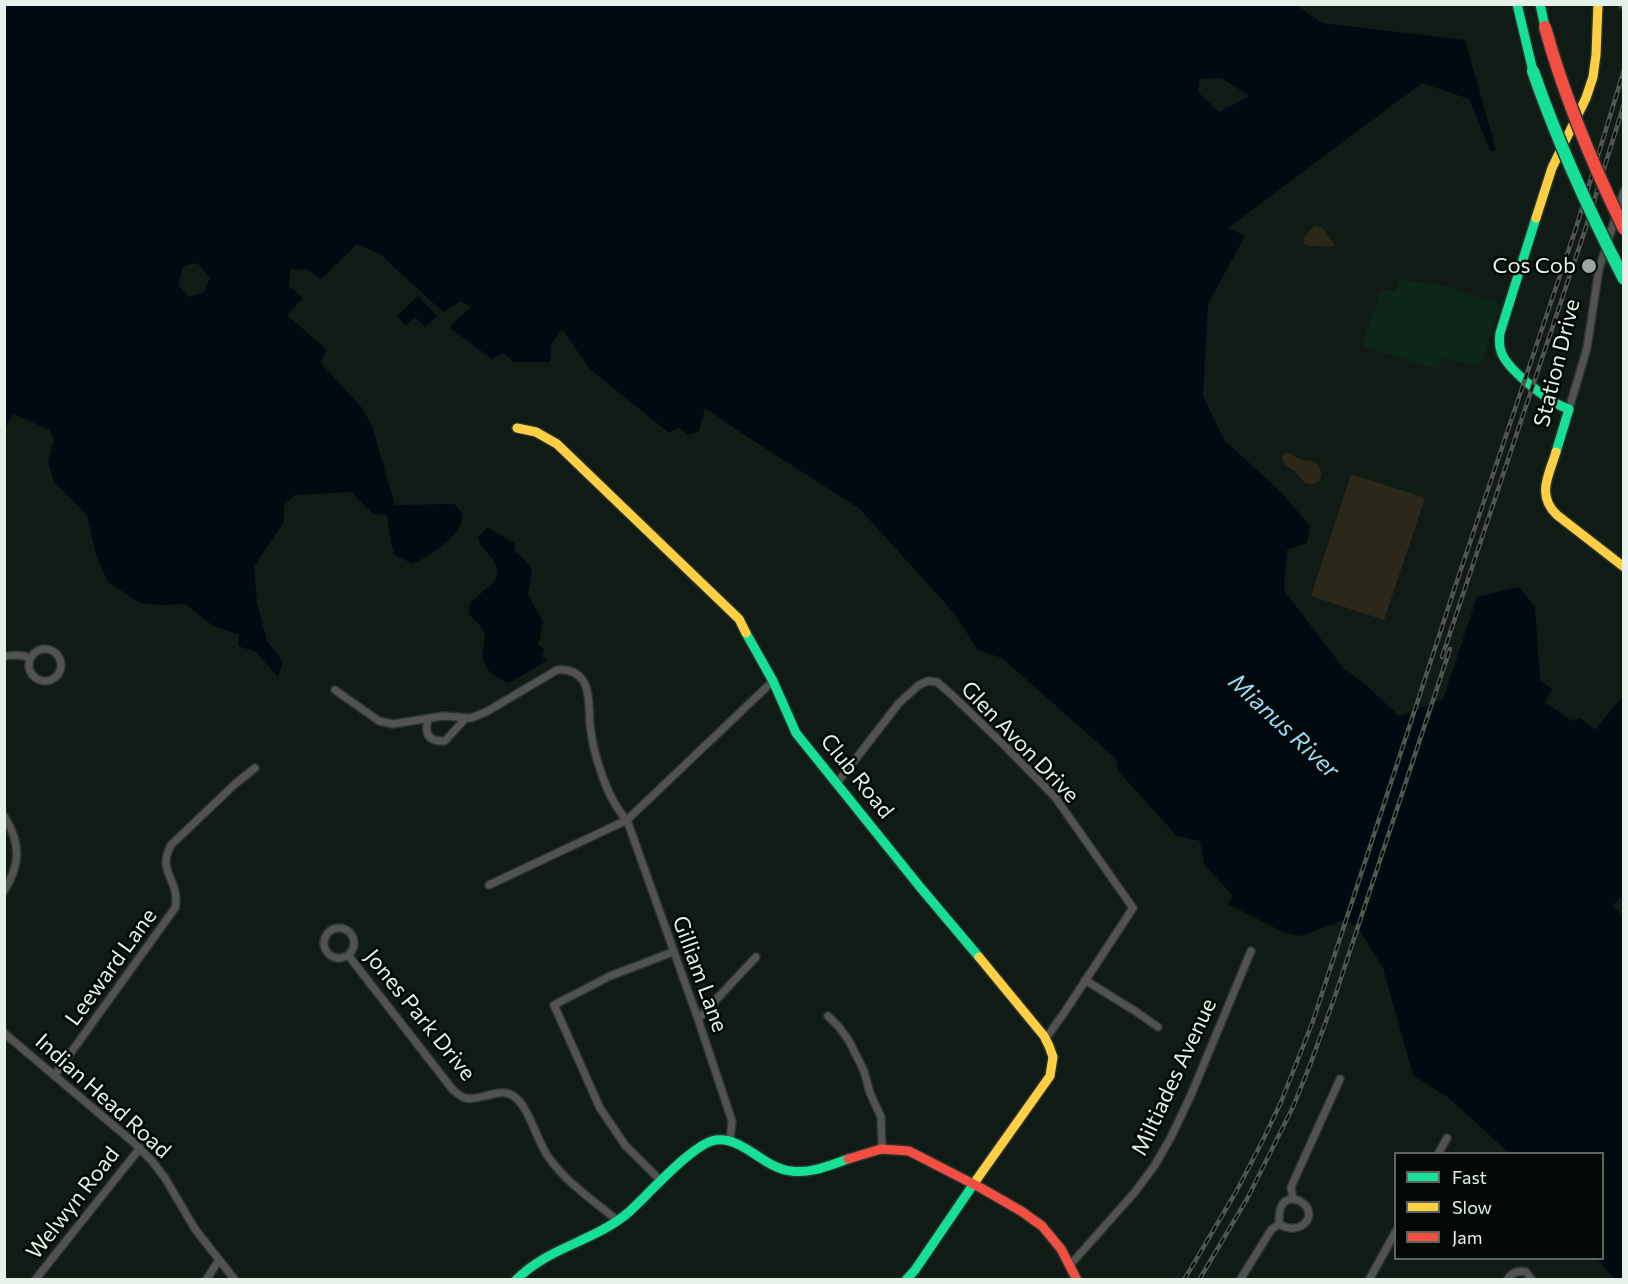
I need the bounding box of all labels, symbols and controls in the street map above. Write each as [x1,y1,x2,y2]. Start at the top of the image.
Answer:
place label: Cos Cob [1493,253,1576,279]
marker: Cos Cob [1580,257,1598,275]
street label: Station Drive [1528,296,1586,430]
water label: Mianus River [1223,667,1345,785]
street label: Glen Avon Drive [955,676,1085,808]
street label: Club Road [815,728,899,824]
street label: Leeward Lane [60,903,162,1031]
street label: Gilliam Lane [667,912,733,1036]
street label: Jones Park Drive [359,944,481,1086]
street label: Miltiades Avenue [1126,994,1222,1160]
street label: Indian Head Road [30,1028,176,1164]
street label: Welwyn Road [21,1142,125,1264]
legend [1394,1152,1604,1260]
text: Fast [1452,1166,1487,1188]
text: Slow [1452,1196,1492,1218]
text: Jam [1452,1226,1482,1248]

